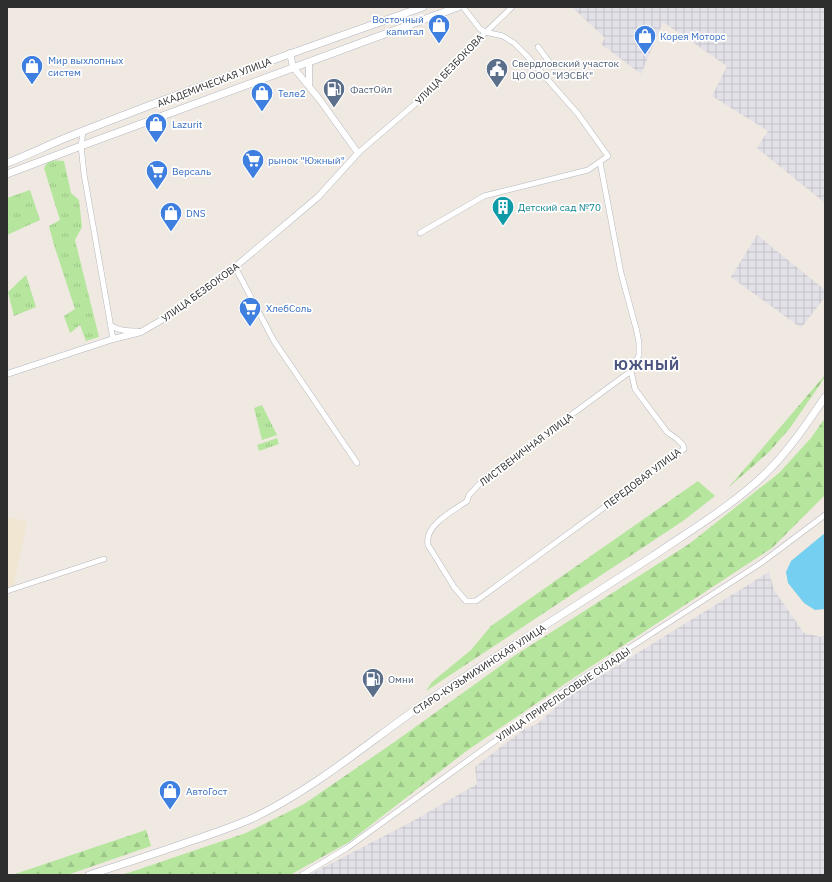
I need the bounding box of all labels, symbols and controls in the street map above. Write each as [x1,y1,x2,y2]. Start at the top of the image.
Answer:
shop icon: Восточный капитал [426,12,452,45]
place label: Восточный капитал [372,13,424,38]
shop icon: Корея Моторс [632,23,658,56]
place label: Корея Моторс [660,30,726,43]
street label: УЛИЦА БЕЗБОКОВА [412,31,487,107]
shop icon: Мир выхлопных систем [19,53,45,86]
place label: Мир выхлопных систем [48,54,123,79]
street label: АКАДЕМИЧЕСКАЯ УЛИЦА [155,54,274,110]
public building icon: Свердловский участок ЦО ООО "ИЭСБК" [484,56,510,89]
place label: Свердловский участок ЦО ООО "ИЭСБК" [512,57,620,82]
fuel station icon: ФастОйл [321,76,347,109]
shop icon: Теле2 [249,80,275,113]
place label: ФастОйл [350,83,392,96]
place label: Теле2 [278,87,306,100]
shop icon: Lazurit [143,111,169,144]
place label: Lazurit [172,118,203,131]
supermarket icon: рынок "Южный" [240,147,266,180]
place label: рынок "Южный" [268,154,345,167]
supermarket icon: Версаль [144,158,170,191]
place label: Версаль [172,165,211,178]
building icon: Детский сад №70 [490,194,516,227]
shop icon: DNS [158,200,184,233]
place label: Детский сад №70 [518,201,601,214]
place label: DNS [186,207,206,220]
street label: УЛИЦА БЕЗБОКОВА [159,259,242,325]
supermarket icon: ХлебСоль [237,295,263,328]
place label: ХлебСоль [266,302,312,315]
district label: ЮЖНЫЙ [614,356,680,374]
street label: ЛИСТВЕНИЧНАЯ УЛИЦА [477,410,576,489]
street label: ПЕРЕДОВАЯ УЛИЦА [601,445,684,512]
street label: СТАРО-КУЗЬМИХИНСКАЯ УЛИЦА [410,621,549,717]
street label: УЛИЦА ПРИРЕЛЬСОВЫЕ СКЛАДЫ [494,644,633,744]
fuel station icon: Омни [360,666,386,699]
place label: Омни [388,673,414,686]
shop icon: АвтоГост [157,778,183,811]
place label: АвтоГост [186,785,228,798]

